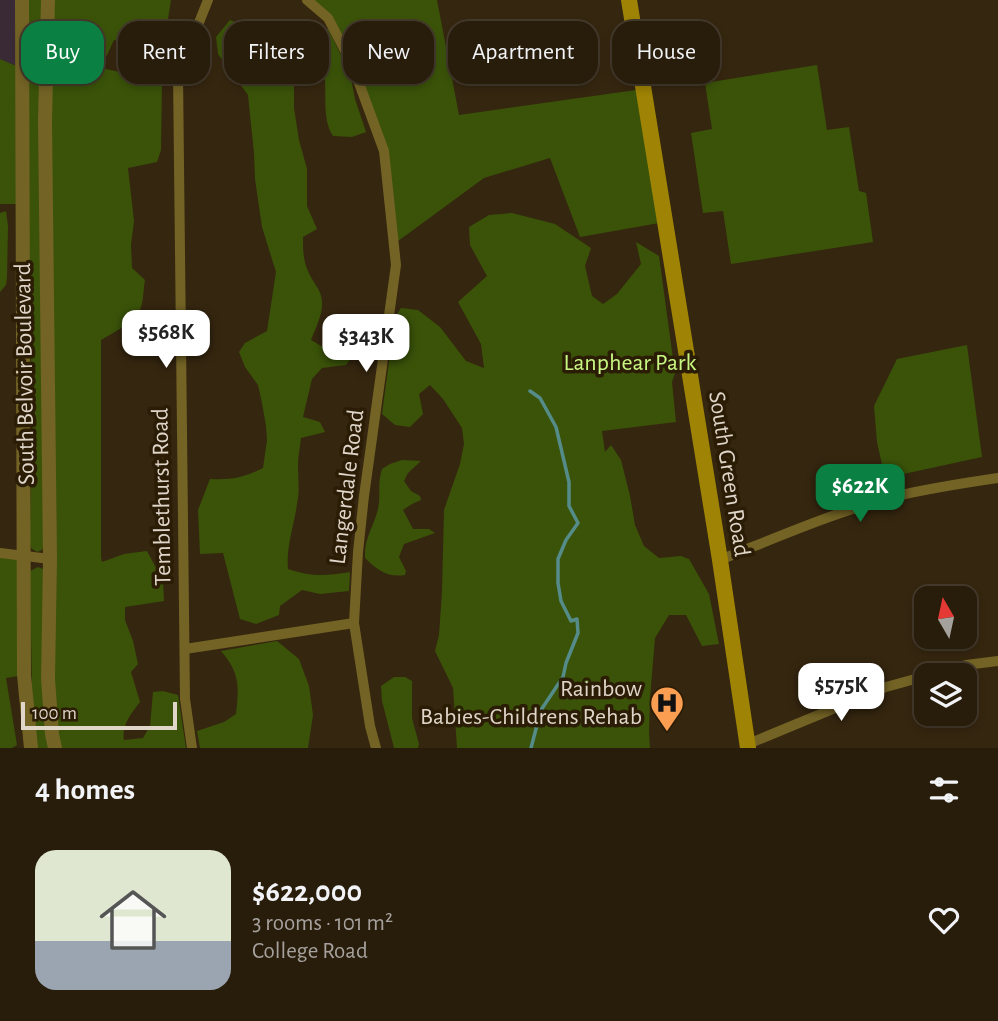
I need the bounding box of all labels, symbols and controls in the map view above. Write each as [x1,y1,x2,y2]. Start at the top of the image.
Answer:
chip: Buy [21,21,104,84]
chip: Rent [118,21,210,84]
chip: Filters [224,21,329,84]
chip: New [343,21,434,84]
chip: Apartment [448,21,598,84]
chip: House [612,21,720,84]
street label: South Belvoir Boulevard [11,263,39,485]
pin: $568K [117,310,215,370]
pin: $343K [317,314,415,374]
text: $568K [138,321,194,344]
text: $343K [338,325,394,348]
park label: Lanphear Park [564,351,697,375]
street label: South Green Road [704,390,754,558]
street label: Temblethurst Road [148,408,176,586]
street label: Langerdale Road [326,408,368,566]
pin: $622K [811,464,909,524]
text: $622K [832,475,888,498]
north arrow [914,586,976,649]
map controls [914,586,977,726]
button: layers [914,663,977,726]
pin: $575K [792,664,890,723]
text: $575K [814,674,868,697]
place label: Rainbow Babies-Childrens Rehab [420,677,642,729]
hospital icon: Rainbow Babies-Childrens Rehab [648,684,686,733]
scale bar [21,699,177,731]
text: 100 m [32,704,77,723]
icon: filters [925,771,963,809]
text: 4 homes [35,775,135,805]
text: $622,000 [252,877,362,907]
icon: home [91,878,175,962]
icon: heart [925,901,963,939]
text: 3 rooms · 101 m² [252,912,393,935]
text: College Road [252,940,368,963]

